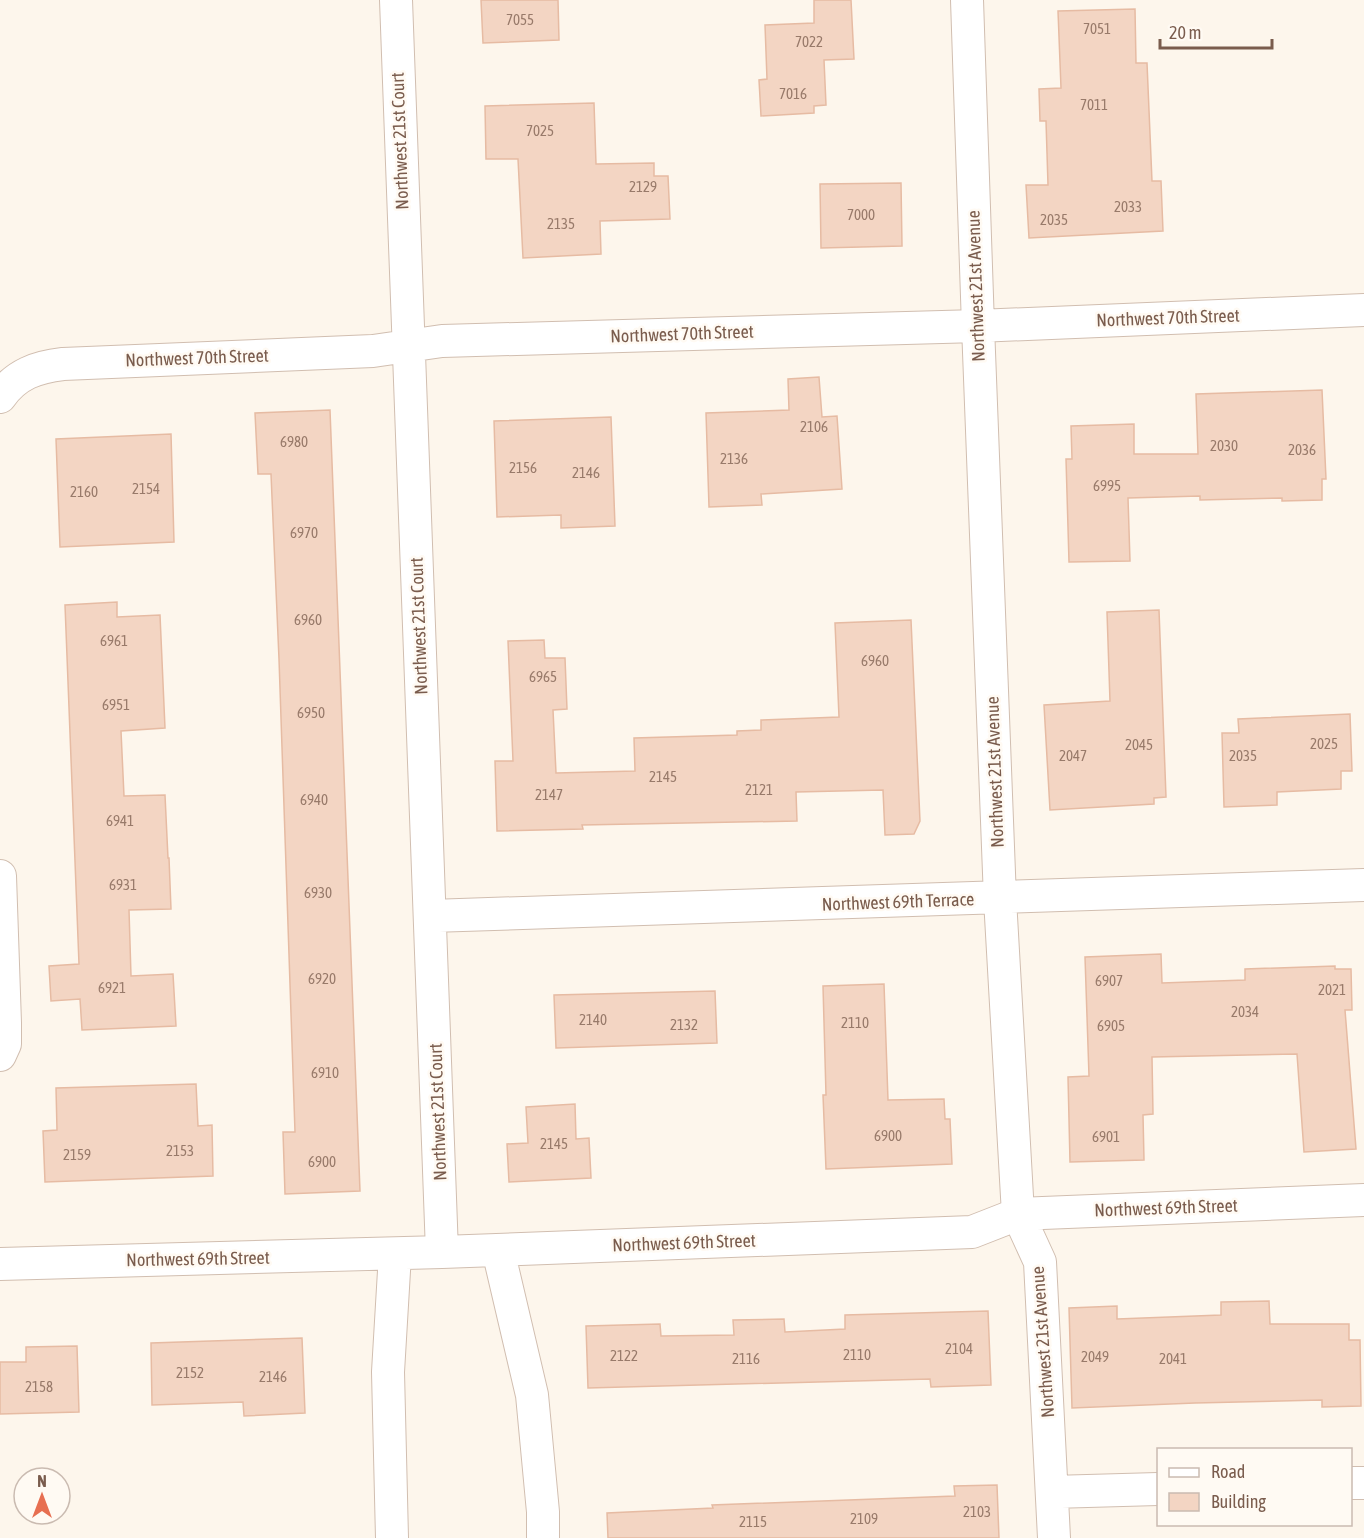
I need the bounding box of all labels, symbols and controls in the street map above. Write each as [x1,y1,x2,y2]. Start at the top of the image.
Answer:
house number: 7055 [506,11,534,28]
scale bar [1160,12,1272,50]
house number: 7051 [1083,20,1111,37]
text: 20 m [1169,22,1201,43]
house number: 7022 [795,33,823,50]
street label: Northwest 21st Court [387,72,412,210]
house number: 7016 [779,85,807,102]
house number: 7011 [1080,96,1108,113]
house number: 7025 [526,122,554,139]
house number: 2129 [629,178,657,195]
house number: 2033 [1114,198,1142,215]
house number: 7000 [847,206,875,223]
street label: Northwest 21st Avenue [962,210,989,362]
house number: 2035 [1040,211,1068,228]
house number: 2135 [547,215,575,232]
street label: Northwest 70th Street [1096,304,1240,331]
street label: Northwest 70th Street [610,320,754,347]
street label: Northwest 70th Street [125,344,269,371]
house number: 2106 [800,418,828,435]
house number: 6980 [280,433,308,450]
house number: 2030 [1210,437,1238,454]
house number: 2036 [1288,441,1316,458]
house number: 2136 [720,450,748,467]
house number: 2156 [509,459,537,476]
house number: 2146 [572,464,600,481]
house number: 6995 [1093,477,1121,494]
house number: 2154 [132,480,160,497]
house number: 2160 [70,483,98,500]
house number: 6970 [290,524,318,541]
street label: Northwest 21st Court [406,557,431,695]
house number: 6960 [294,611,322,628]
house number: 6961 [100,632,128,649]
house number: 6960 [861,652,889,669]
house number: 6965 [529,668,557,685]
house number: 6951 [102,696,130,713]
street label: Northwest 21st Avenue [981,696,1008,848]
house number: 6950 [297,704,325,721]
house number: 2025 [1310,735,1338,752]
house number: 2045 [1125,736,1153,753]
house number: 2047 [1059,747,1087,764]
house number: 2035 [1229,747,1257,764]
house number: 2145 [649,768,677,785]
house number: 2121 [745,781,773,798]
house number: 2147 [535,786,563,803]
house number: 6940 [300,791,328,808]
house number: 6941 [106,812,134,829]
house number: 6931 [109,876,137,893]
house number: 6930 [304,884,332,901]
street label: Northwest 69th Terrace [821,888,975,915]
house number: 6920 [308,970,336,987]
house number: 6907 [1095,972,1123,989]
house number: 6921 [98,979,126,996]
house number: 2021 [1318,981,1346,998]
house number: 2034 [1231,1003,1259,1020]
house number: 2140 [579,1011,607,1028]
house number: 2110 [841,1014,869,1031]
house number: 2132 [670,1016,698,1033]
house number: 6905 [1097,1017,1125,1034]
street label: Northwest 21st Court [425,1043,450,1181]
house number: 6910 [311,1064,339,1081]
house number: 6900 [874,1127,902,1144]
house number: 6901 [1092,1128,1120,1145]
house number: 2145 [540,1135,568,1152]
house number: 2153 [166,1142,194,1159]
house number: 2159 [63,1146,91,1163]
house number: 6900 [308,1153,336,1170]
street label: Northwest 69th Street [1094,1194,1238,1221]
street label: Northwest 69th Street [612,1229,756,1256]
street label: Northwest 69th Street [126,1247,270,1270]
street label: Northwest 21st Avenue [1027,1266,1058,1418]
house number: 2104 [945,1340,973,1357]
house number: 2110 [843,1346,871,1363]
house number: 2122 [610,1347,638,1364]
house number: 2049 [1081,1348,1109,1365]
house number: 2116 [732,1350,760,1367]
house number: 2041 [1159,1350,1187,1367]
house number: 2152 [176,1364,204,1381]
house number: 2146 [259,1368,287,1385]
house number: 2158 [25,1378,53,1395]
legend [1157,1448,1352,1526]
text: Road [1211,1461,1245,1482]
north arrow [12,1466,72,1526]
text: N [37,1472,47,1490]
text: Building [1211,1491,1266,1512]
house number: 2103 [963,1503,991,1520]
house number: 2109 [850,1510,878,1527]
house number: 2115 [739,1513,767,1530]

